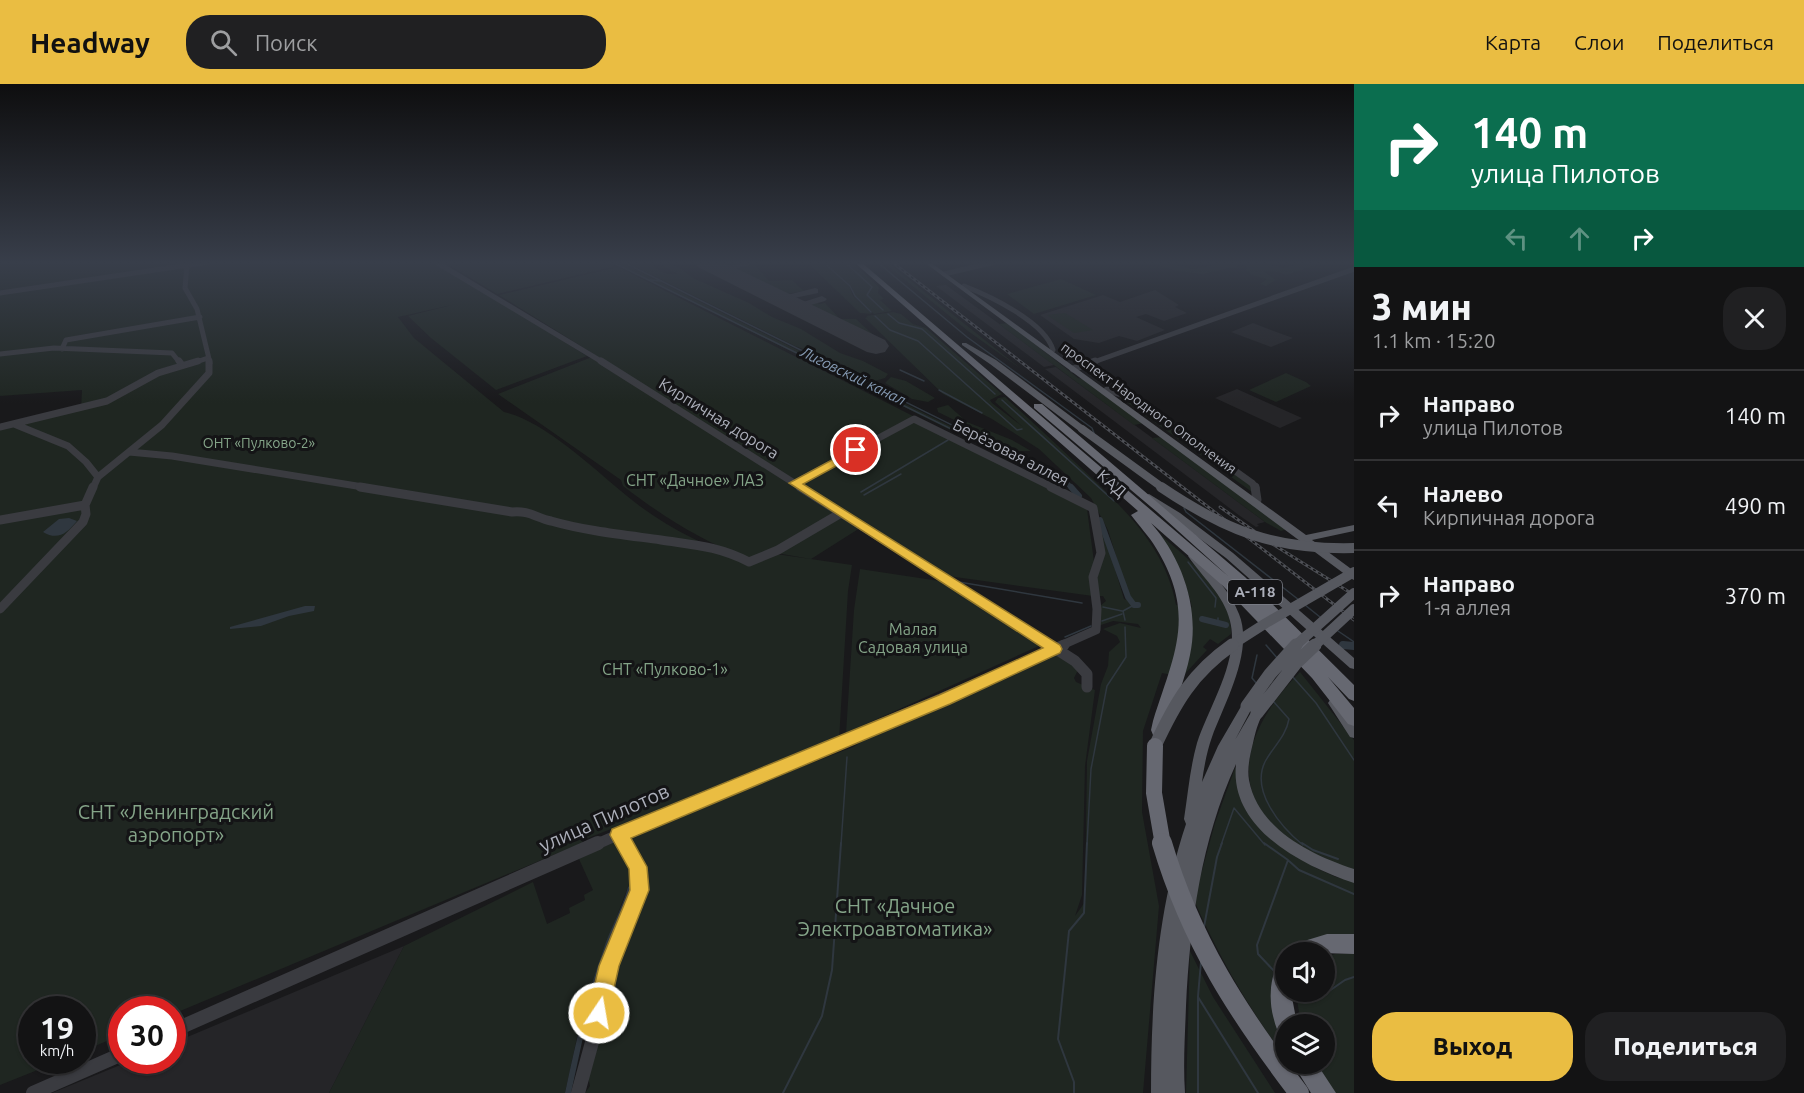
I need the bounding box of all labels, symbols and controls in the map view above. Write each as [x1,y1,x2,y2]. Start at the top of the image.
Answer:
search box [186,15,606,69]
icon: search [207,26,240,59]
text: Headway [30,27,150,58]
text: Поиск [255,30,318,55]
text: Карта [1485,30,1541,54]
text: Слои [1574,30,1624,54]
text: Поделиться [1657,30,1774,54]
icon: right [1372,108,1450,186]
text: 140 m [1471,109,1588,156]
text: улица Пилотов [1471,158,1660,188]
icon: left [1500,222,1533,255]
icon: ahead [1563,222,1596,255]
icon: right [1626,222,1659,255]
text: 3 мин [1372,286,1472,327]
button: close [1723,287,1786,350]
text: 1.1 km · 15:20 [1372,329,1496,352]
street label: проспект Народного Ополчения [1058,339,1240,477]
water label: Лиговский канал [797,342,908,408]
street label: Кирпичная дорога [656,374,782,462]
text: Направо [1423,391,1515,416]
icon: right [1372,399,1405,432]
text: 140 m [1725,403,1786,428]
street label: Берёзовая аллея [950,415,1072,489]
text: улица Пилотов [1423,416,1563,439]
pin [830,424,881,475]
icon: arrive [839,433,872,466]
park label: ОНТ «Пулково-2» [203,435,316,451]
street label: КАД [1094,466,1130,500]
park label: СНТ «Дачное» ЛАЗ [626,471,764,489]
text: Налево [1423,481,1503,506]
icon: left [1372,489,1405,522]
text: 490 m [1725,493,1786,518]
text: Кирпичная дорога [1423,506,1595,529]
text: Направо [1423,571,1515,596]
icon: right [1372,579,1405,612]
road number: А-118 [1228,580,1282,604]
text: 370 m [1725,583,1786,608]
text: 1-я аллея [1423,596,1511,619]
park label: Малая Садовая улица [858,620,968,656]
park label: СНТ «Пулково-1» [602,660,728,678]
street label: улица Пилотов [535,779,672,857]
park label: СНТ «Ленинградский аэропорт» [78,800,274,846]
park label: СНТ «Дачное Электроавтоматика» [798,894,992,940]
map controls [1275,942,1335,1074]
button: sound [1275,942,1335,1002]
position arrow [567,981,631,1045]
speed limit sign: 30 [108,996,186,1074]
text: 19 [40,1011,74,1045]
button: Выход [1372,1012,1573,1081]
button: Поделиться [1585,1012,1786,1081]
button: layers [1275,1014,1335,1074]
text: km/h [40,1042,74,1059]

